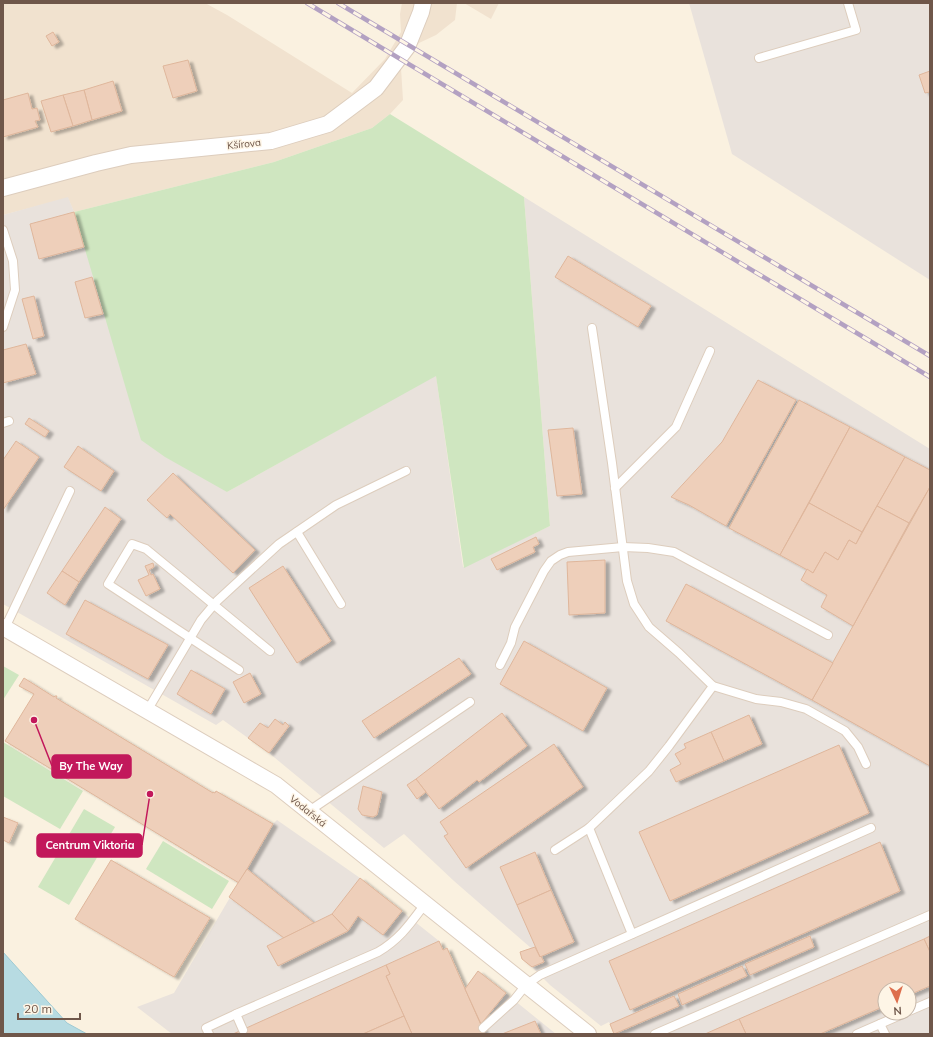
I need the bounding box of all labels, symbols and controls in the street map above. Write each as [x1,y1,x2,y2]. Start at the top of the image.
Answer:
street label: Kšírova [226,136,262,152]
callout: By The Way [52,755,131,778]
text: By The Way [59,759,123,773]
street label: Vodařská [287,792,329,830]
callout: Centrum Viktoria [37,834,142,857]
text: Centrum Viktoria [45,838,135,852]
north arrow [877,981,917,1021]
scale bar [18,995,80,1021]
text: 20 m [24,1001,52,1016]
text: N [893,1004,902,1018]

